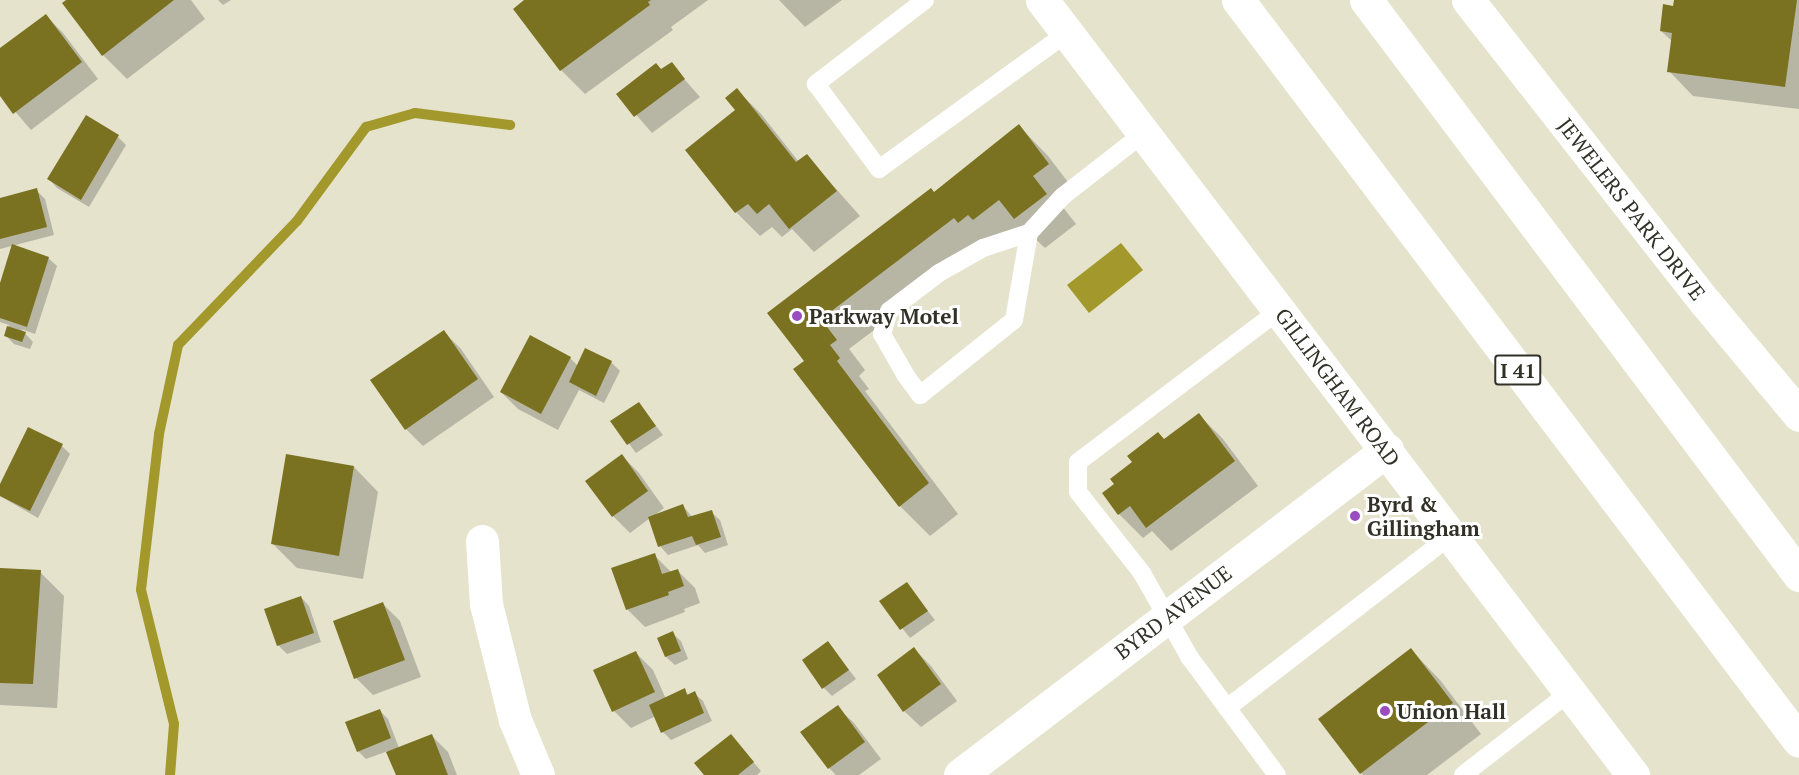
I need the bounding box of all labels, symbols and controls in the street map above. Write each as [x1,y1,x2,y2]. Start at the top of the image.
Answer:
street label: JEWELERS PARK DRIVE [1553,113,1711,305]
place label: Parkway Motel [809,303,959,329]
street label: GILLINGHAM ROAD [1270,303,1406,471]
marker: Parkway Motel [790,309,804,323]
road number: I 41 [1494,353,1542,387]
place label: Byrd & Gillingham [1367,491,1480,541]
marker: Byrd & Gillingham [1348,509,1362,523]
street label: BYRD AVENUE [1109,560,1237,664]
place label: Union Hall [1397,698,1506,724]
marker: Union Hall [1378,704,1392,718]

